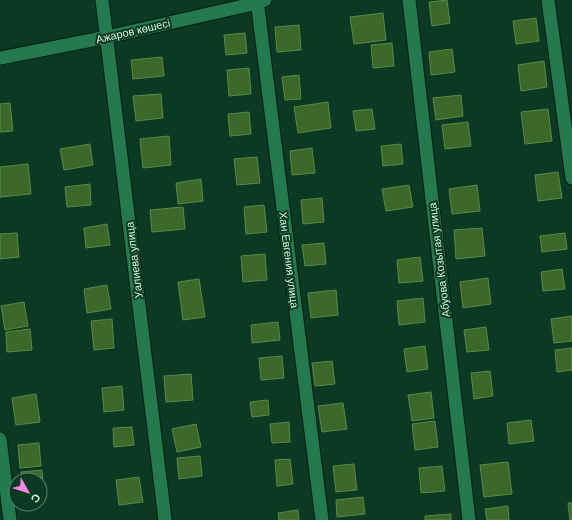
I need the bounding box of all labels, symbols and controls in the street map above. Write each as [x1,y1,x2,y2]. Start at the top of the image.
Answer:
street label: Ажаров көшесі [95,17,171,45]
street label: Абуова Козытая улица [426,201,452,318]
street label: Хан Евгения улица [277,211,301,310]
street label: Уалиева улица [123,220,145,299]
north arrow [8,472,48,512]
text: С [29,491,43,505]

